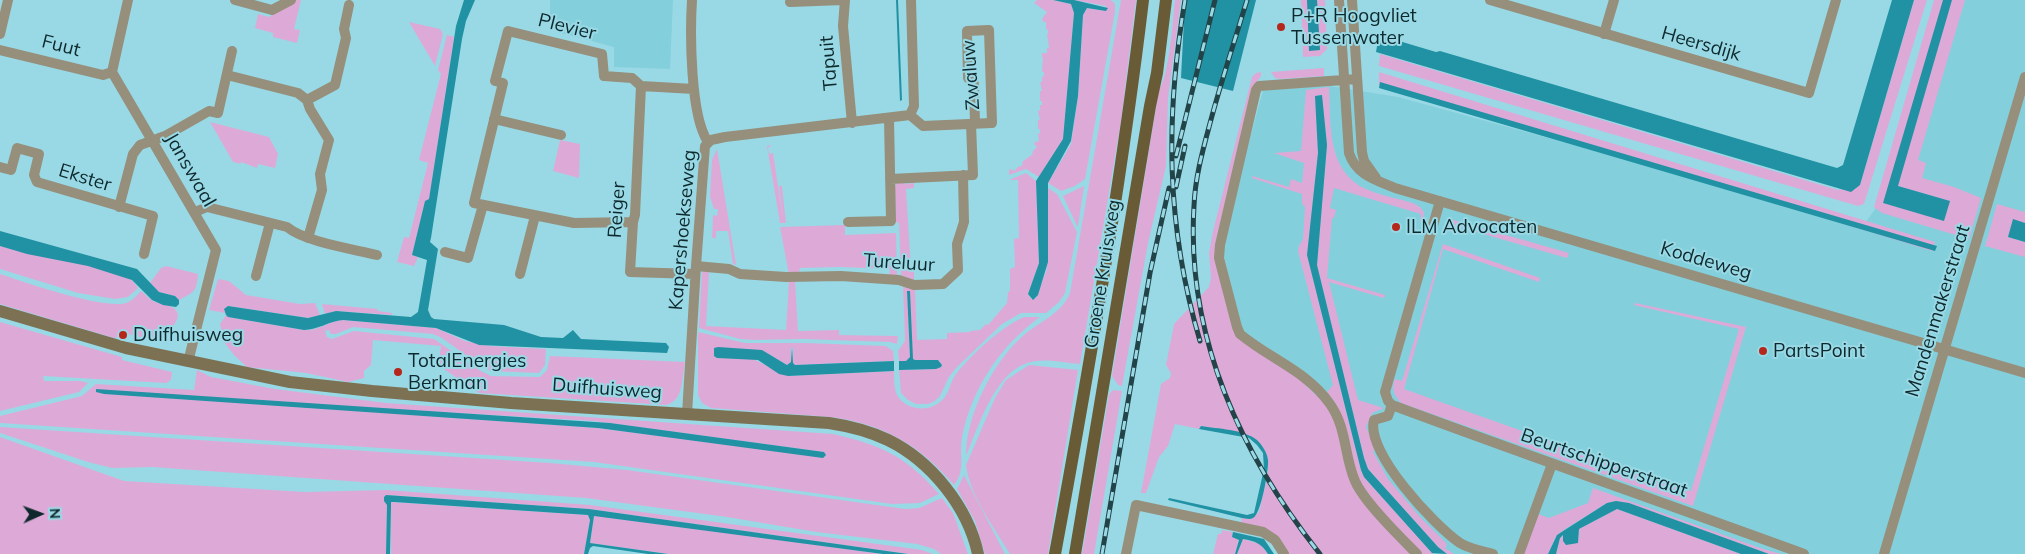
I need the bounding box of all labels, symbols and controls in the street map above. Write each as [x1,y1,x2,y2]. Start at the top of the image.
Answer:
place label: P+R Hoogvliet Tussenwater [1291,5,1417,49]
street label: Plevier [536,9,598,45]
marker: P+R Hoogvliet Tussenwater [1275,21,1287,33]
street label: Heersdijk [1659,22,1743,66]
street label: Fuut [39,30,83,62]
street label: Tapuit [815,35,843,91]
street label: Zwaluw [957,39,985,111]
street label: Janswaal [160,129,220,211]
street label: Kapershoekseweg [665,149,701,311]
street label: Ekster [56,159,114,197]
street label: Reiger [604,181,630,239]
street label: Groene Kruisweg [1080,198,1126,350]
place label: ILM Advocaten [1406,216,1537,238]
marker: ILM Advocaten [1390,221,1402,233]
street label: Mandenmakerstraat [1901,222,1975,400]
street label: Koddeweg [1658,237,1754,285]
street label: Tureluur [863,249,935,277]
place label: Duifhuisweg [133,324,243,346]
marker: Duifhuisweg [117,329,129,341]
place label: PartsPoint [1773,340,1865,362]
marker: PartsPoint [1757,345,1769,357]
place label: TotalEnergies Berkman [408,350,527,394]
marker: TotalEnergies Berkman [392,366,404,378]
street label: Duifhuisweg [551,374,663,404]
street label: Beurtschipperstraat [1518,424,1690,502]
north arrow [15,489,65,539]
text: N [46,508,64,519]

